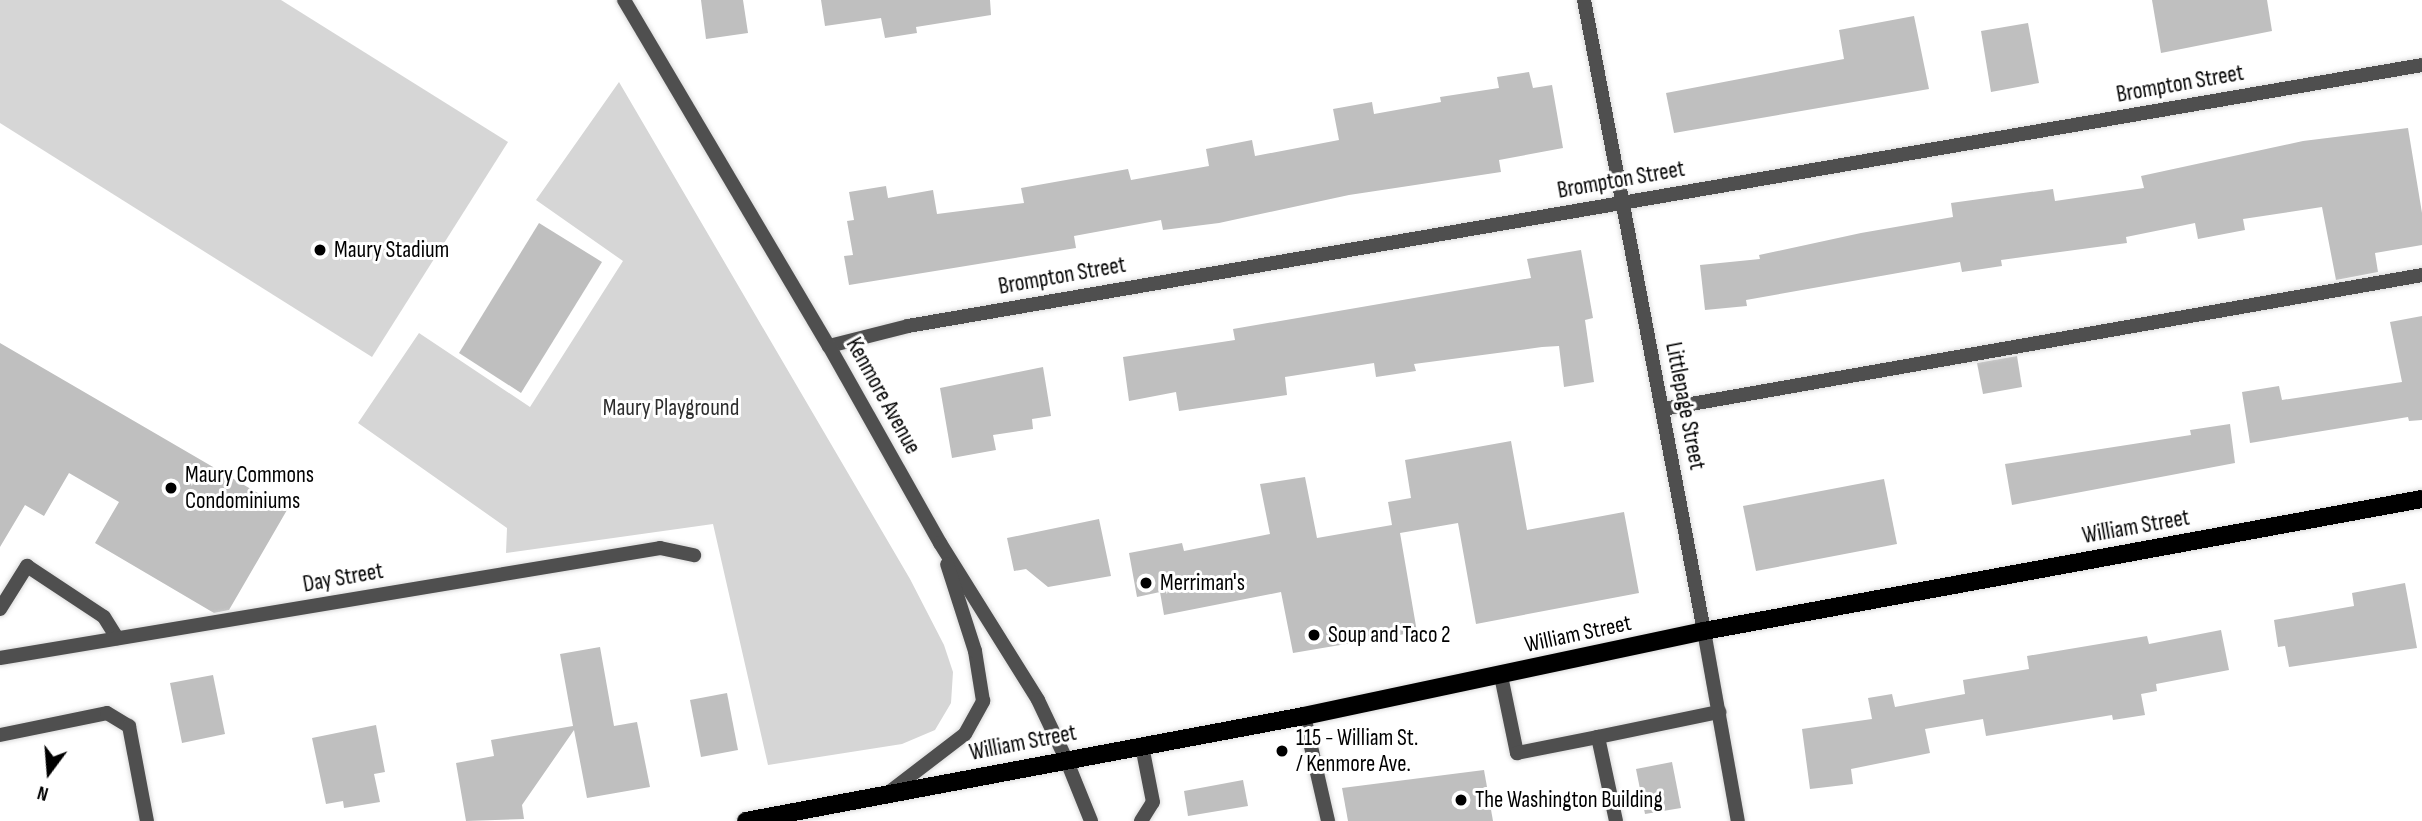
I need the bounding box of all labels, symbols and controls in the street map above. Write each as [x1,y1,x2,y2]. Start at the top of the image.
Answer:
street label: Brompton Street [2114,59,2246,109]
street label: Brompton Street [1555,155,1687,205]
place label: Maury Stadium [334,236,449,264]
marker: Maury Stadium [312,242,328,258]
street label: Brompton Street [996,251,1128,301]
street label: Kenmore Avenue [840,333,926,459]
street label: Littlepage Street [1659,340,1711,472]
park label: Maury Playground [603,394,739,422]
place label: Maury Commons Condominiums [185,461,314,515]
marker: Maury Commons Condominiums [163,480,179,496]
street label: William Street [2080,504,2192,550]
street label: Day Street [301,557,385,599]
place label: Merriman's [1160,569,1245,597]
marker: Merriman's [1138,575,1154,591]
street label: William Street [1522,609,1634,659]
place label: Soup and Taco 2 [1328,621,1451,649]
marker: Soup and Taco 2 [1306,627,1322,643]
street label: William Street [967,719,1079,767]
place label: 115 - William St. / Kenmore Ave. [1296,724,1418,778]
north arrow [14,737,84,807]
marker: 115 - William St. / Kenmore Ave. [1274,743,1290,759]
text: N [35,780,51,805]
place label: The Washington Building [1475,786,1663,814]
marker: The Washington Building [1453,792,1469,808]

